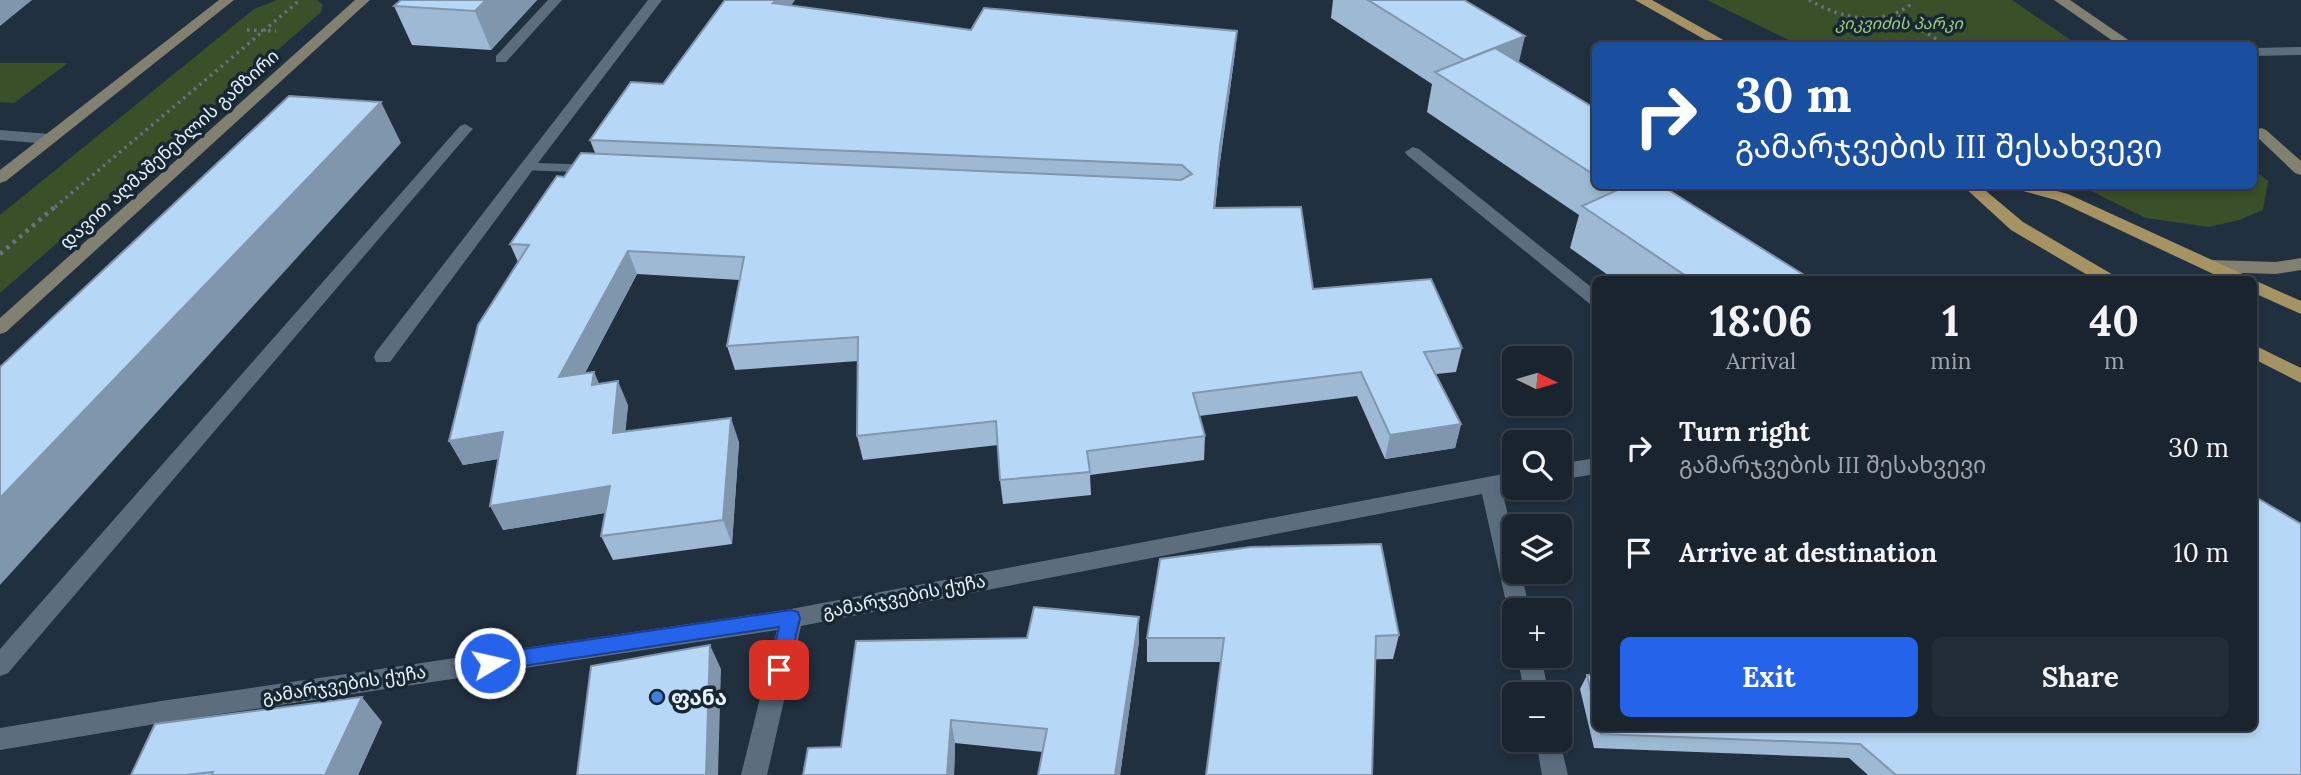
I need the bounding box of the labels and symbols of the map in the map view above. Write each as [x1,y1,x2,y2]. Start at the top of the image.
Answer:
park label: კიკვიძის პარკი [1835,13,1964,33]
street label: დავით აღმაშენებლის გამზირი [54,44,284,254]
north arrow [1502,346,1572,416]
street label: გამარჯვების ქუჩა [821,569,987,623]
position arrow [453,626,527,700]
pin [749,640,809,700]
street label: გამარჯვების ქუჩა [260,660,428,708]
place label: ფანა [671,684,727,711]
marker: ფანა [649,689,665,705]

